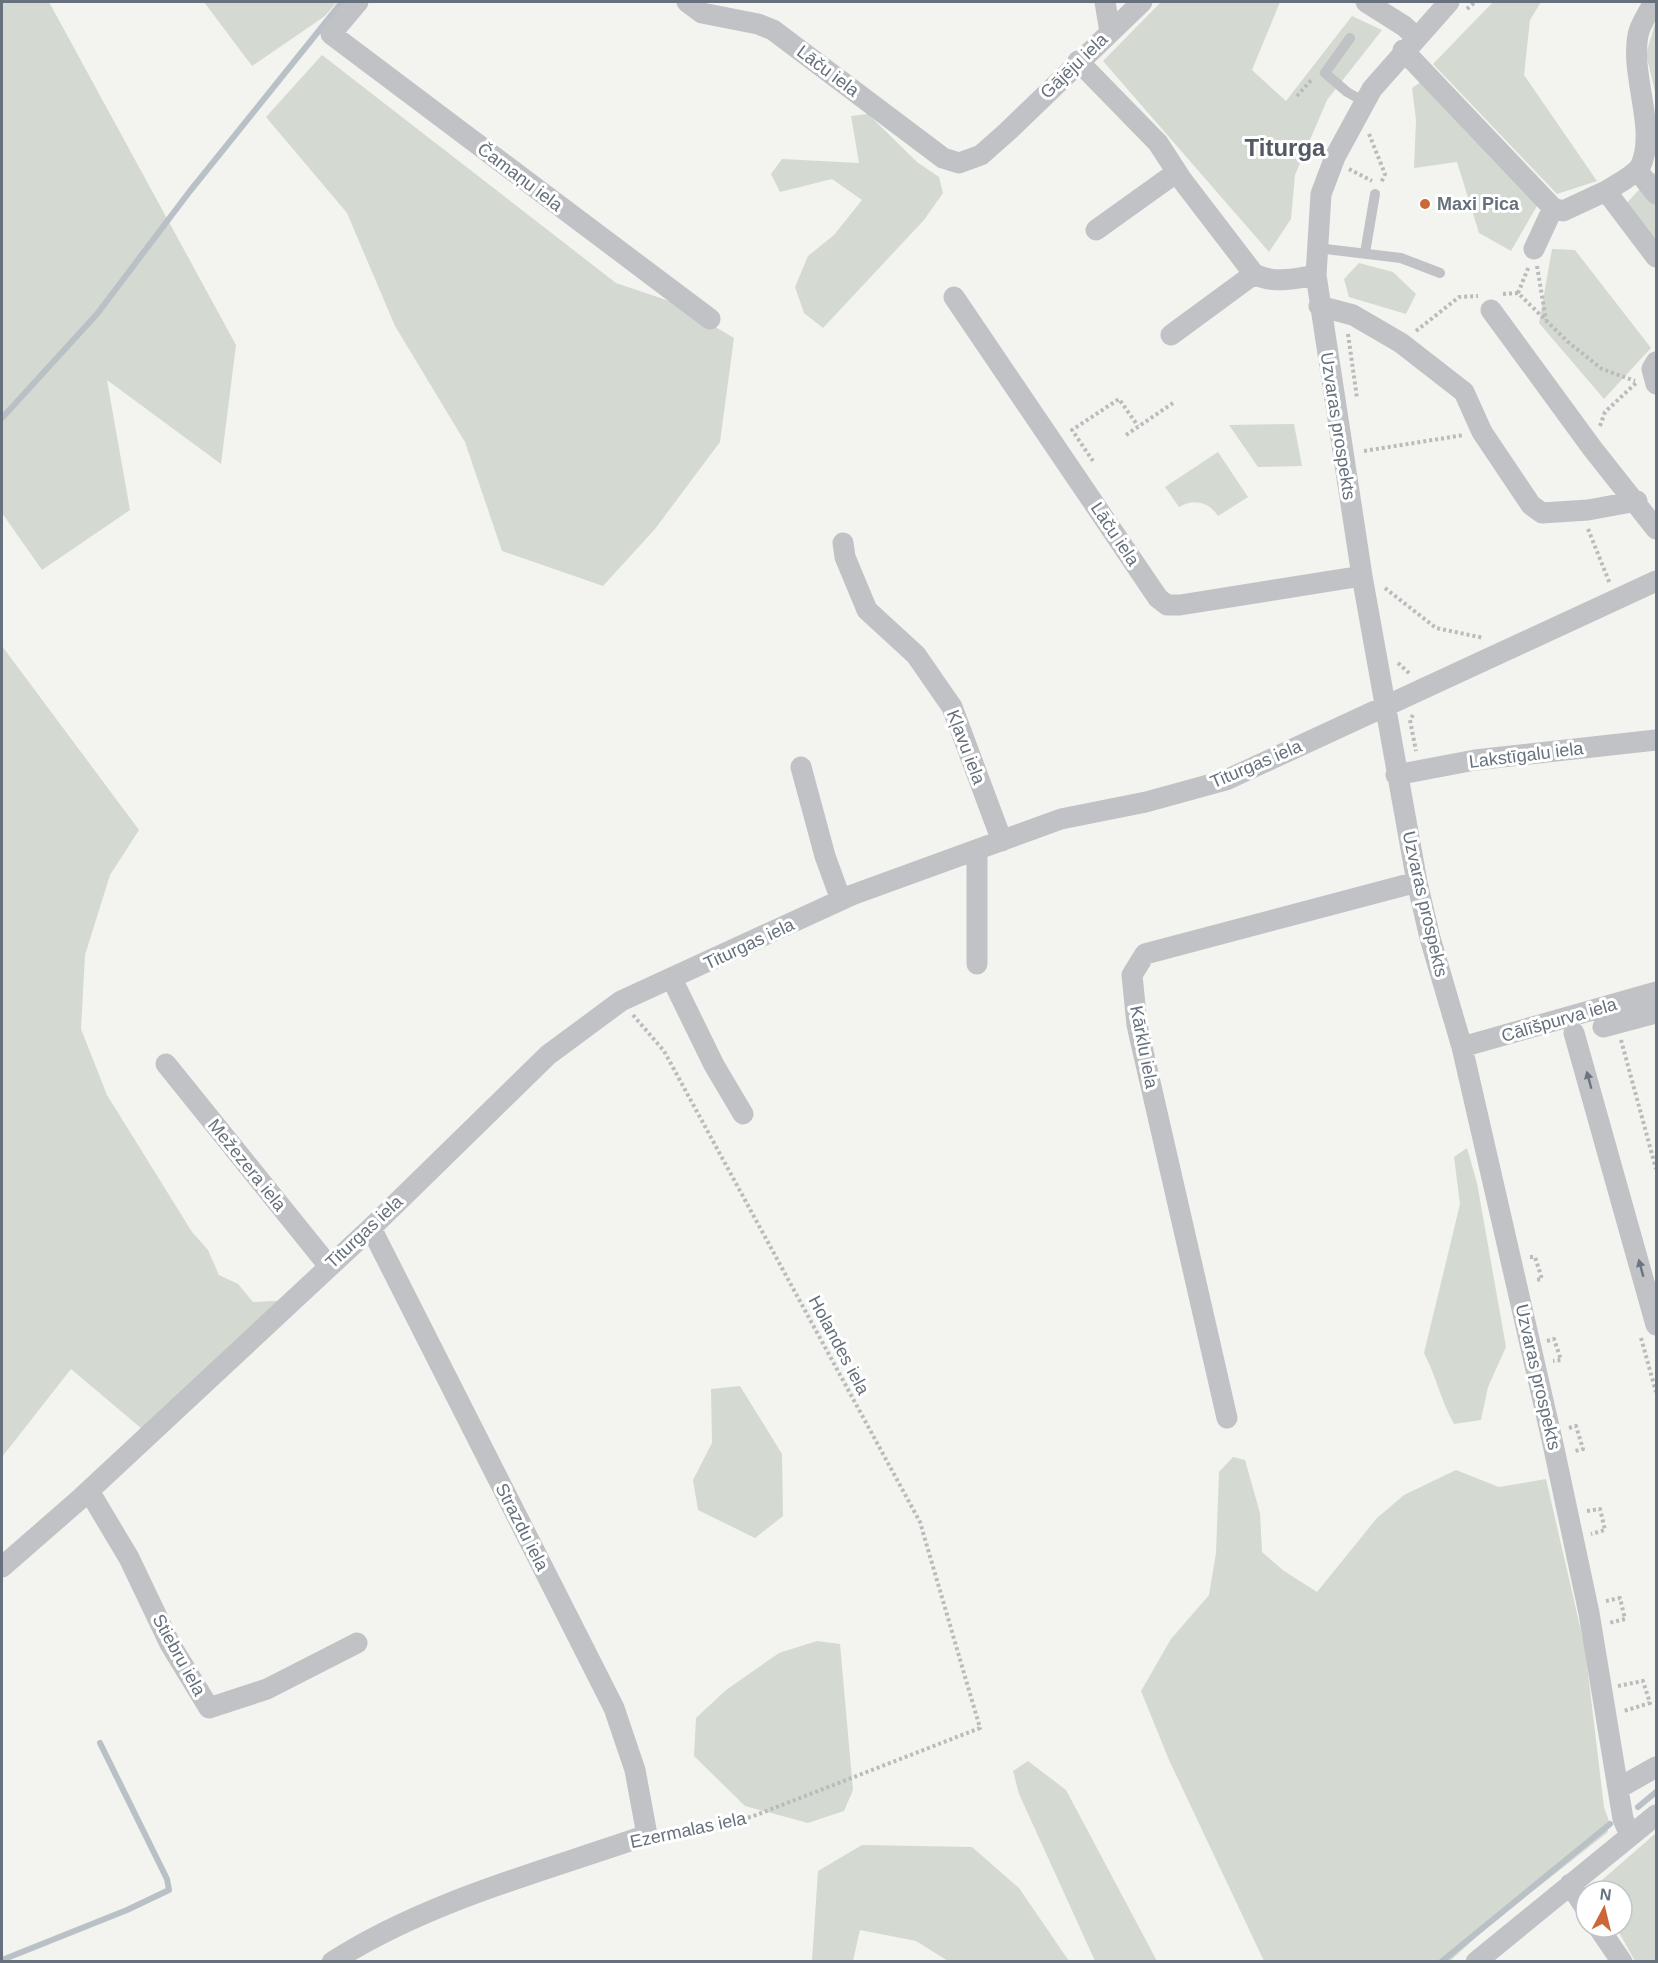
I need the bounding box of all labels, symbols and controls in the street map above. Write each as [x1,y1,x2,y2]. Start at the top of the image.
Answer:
street label: Gājēju iela [1036,29,1112,103]
street label: Lāču iela [793,41,864,101]
district label: Titurga [1245,134,1326,161]
street label: Čamaņu iela [474,138,568,216]
place label: Maxi Pica [1437,194,1520,214]
marker: Maxi Pica [1418,197,1432,211]
street label: Uzvaras prospekts [1316,351,1360,501]
street label: Lāču iela [1087,499,1144,570]
street label: Kļavu iela [943,707,990,788]
street label: Titurgas iela [1207,735,1306,792]
street label: Lakstīgalu iela [1468,738,1585,772]
street label: Uzvaras prospekts [1398,829,1452,979]
street label: Titurgas iela [701,914,798,974]
street label: Cālīšpurva iela [1499,994,1620,1046]
street label: Kārklu iela [1126,1004,1162,1091]
one-way arrow [1584,1071,1593,1089]
street label: Mežezera iela [204,1115,291,1216]
street label: Titurgas iela [322,1191,407,1273]
one-way arrow [1636,1259,1645,1277]
street label: Holandes iela [805,1292,874,1399]
street label: Uzvaras prospekts [1511,1302,1565,1452]
street label: Strazdu iela [492,1480,553,1575]
street label: Stiebru iela [148,1611,210,1700]
street label: Ezermalas iela [628,1808,749,1852]
north arrow [1574,1879,1634,1939]
text: N [1599,1885,1613,1904]

